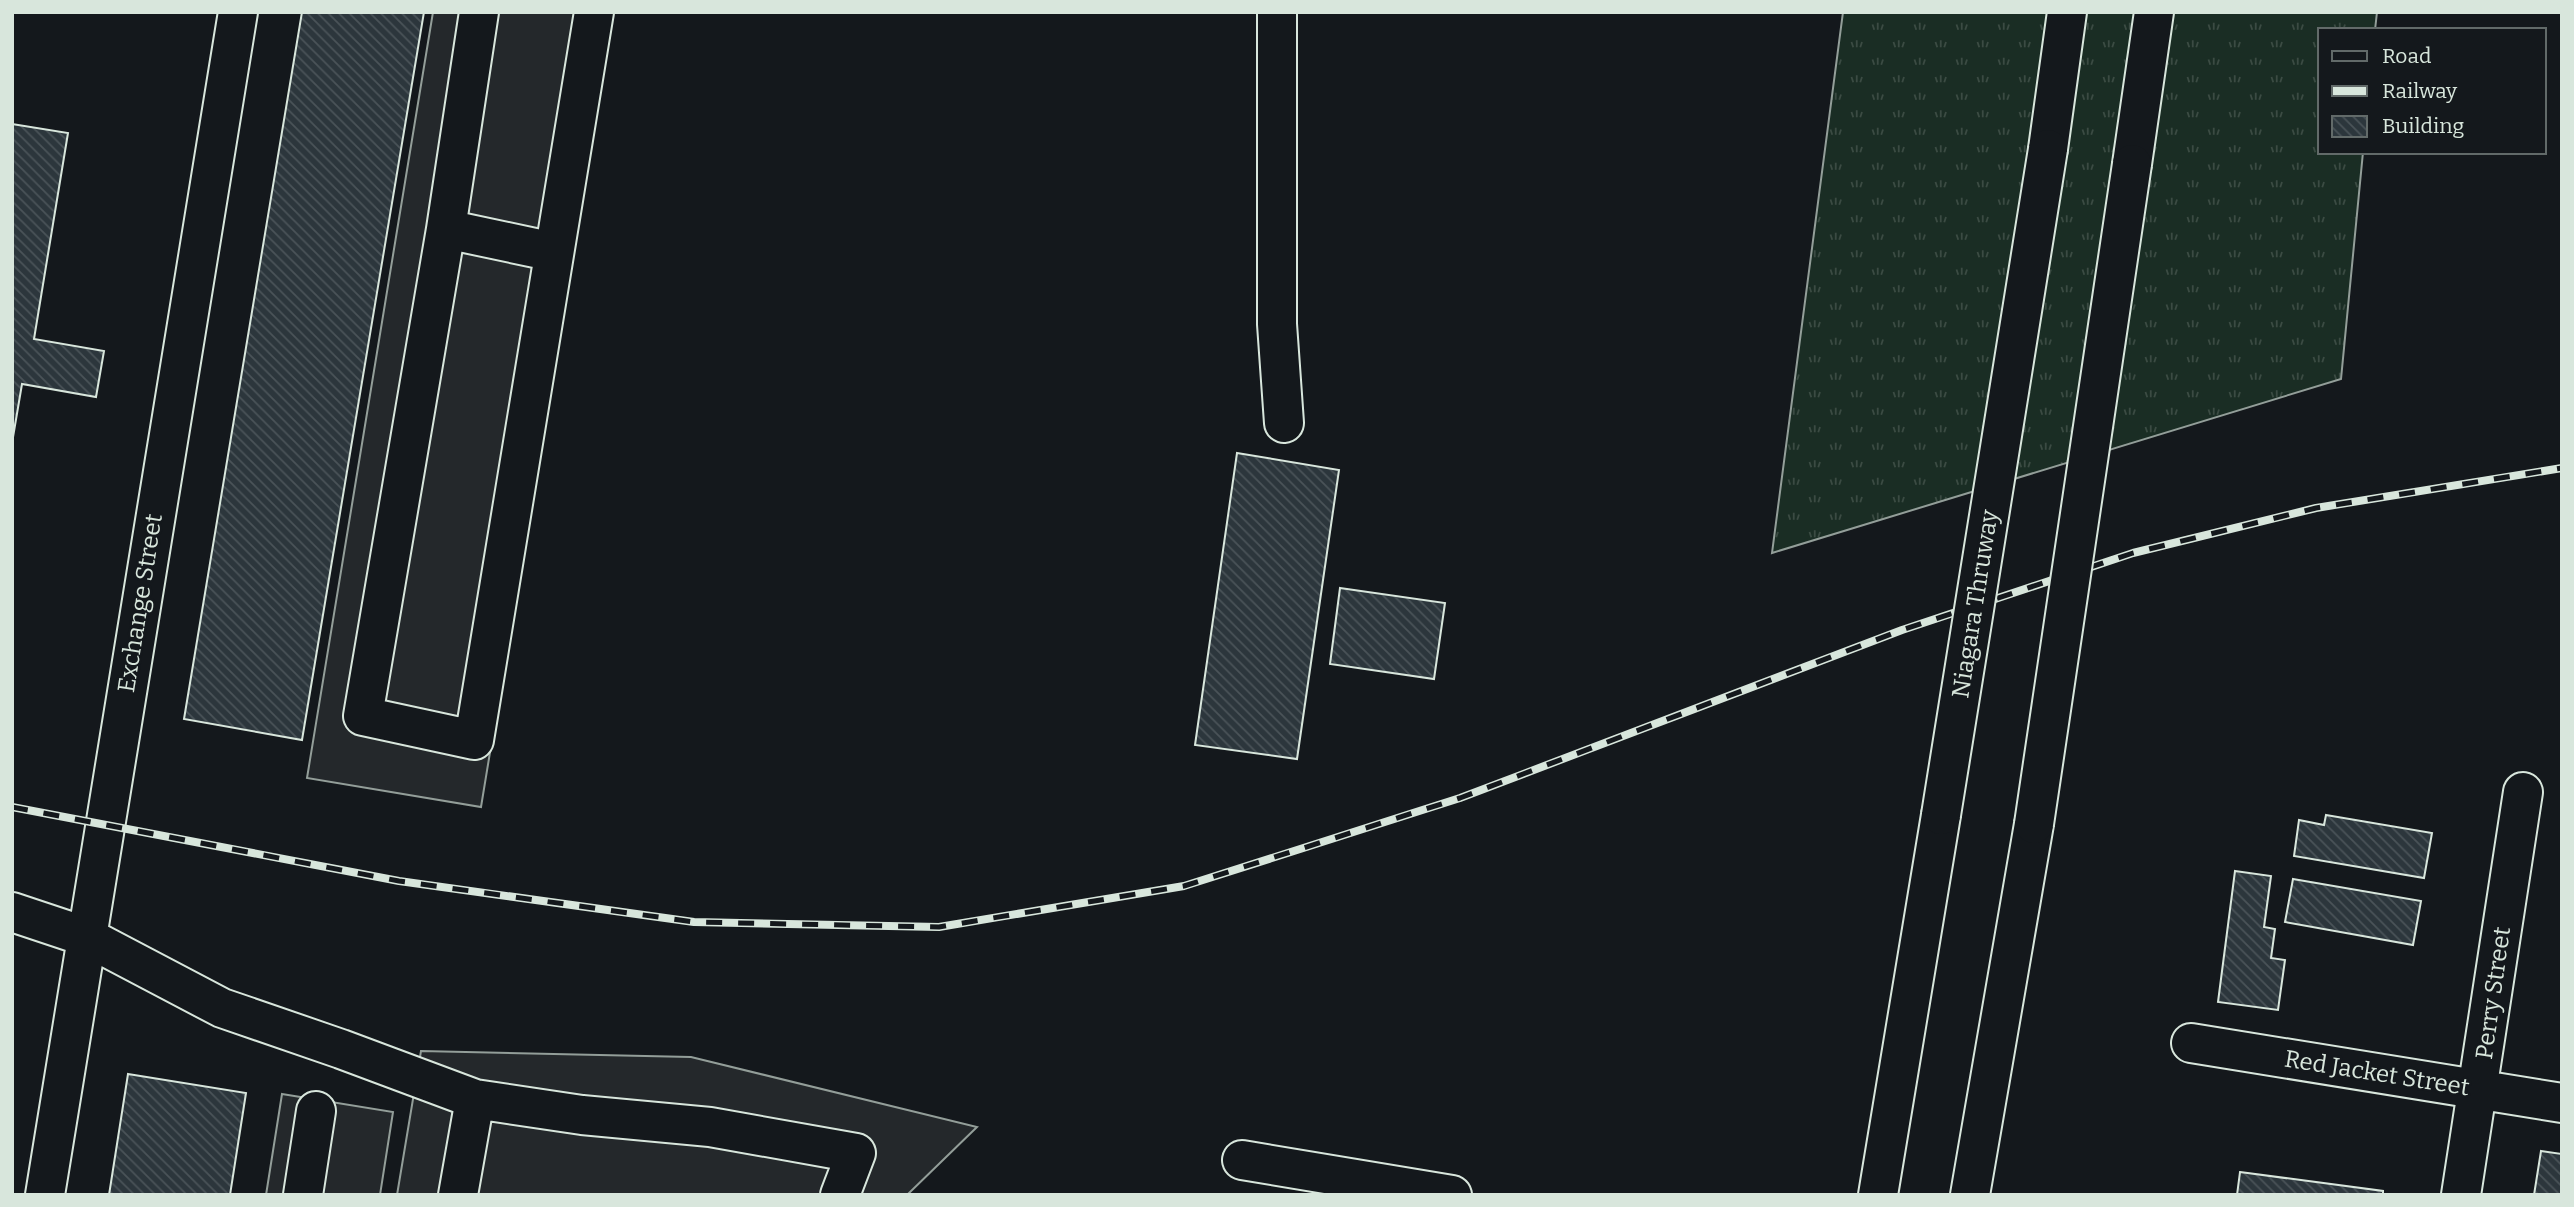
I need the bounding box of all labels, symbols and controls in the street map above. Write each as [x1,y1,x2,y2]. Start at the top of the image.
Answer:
legend [2318,28,2546,154]
text: Road [2382,43,2431,69]
text: Railway [2382,78,2458,104]
text: Building [2382,113,2465,139]
street label: Niagara Thruway [1946,507,2004,700]
street label: Exchange Street [112,511,168,694]
street label: Perry Street [2470,925,2516,1061]
street label: Red Jacket Street [2282,1045,2472,1102]

